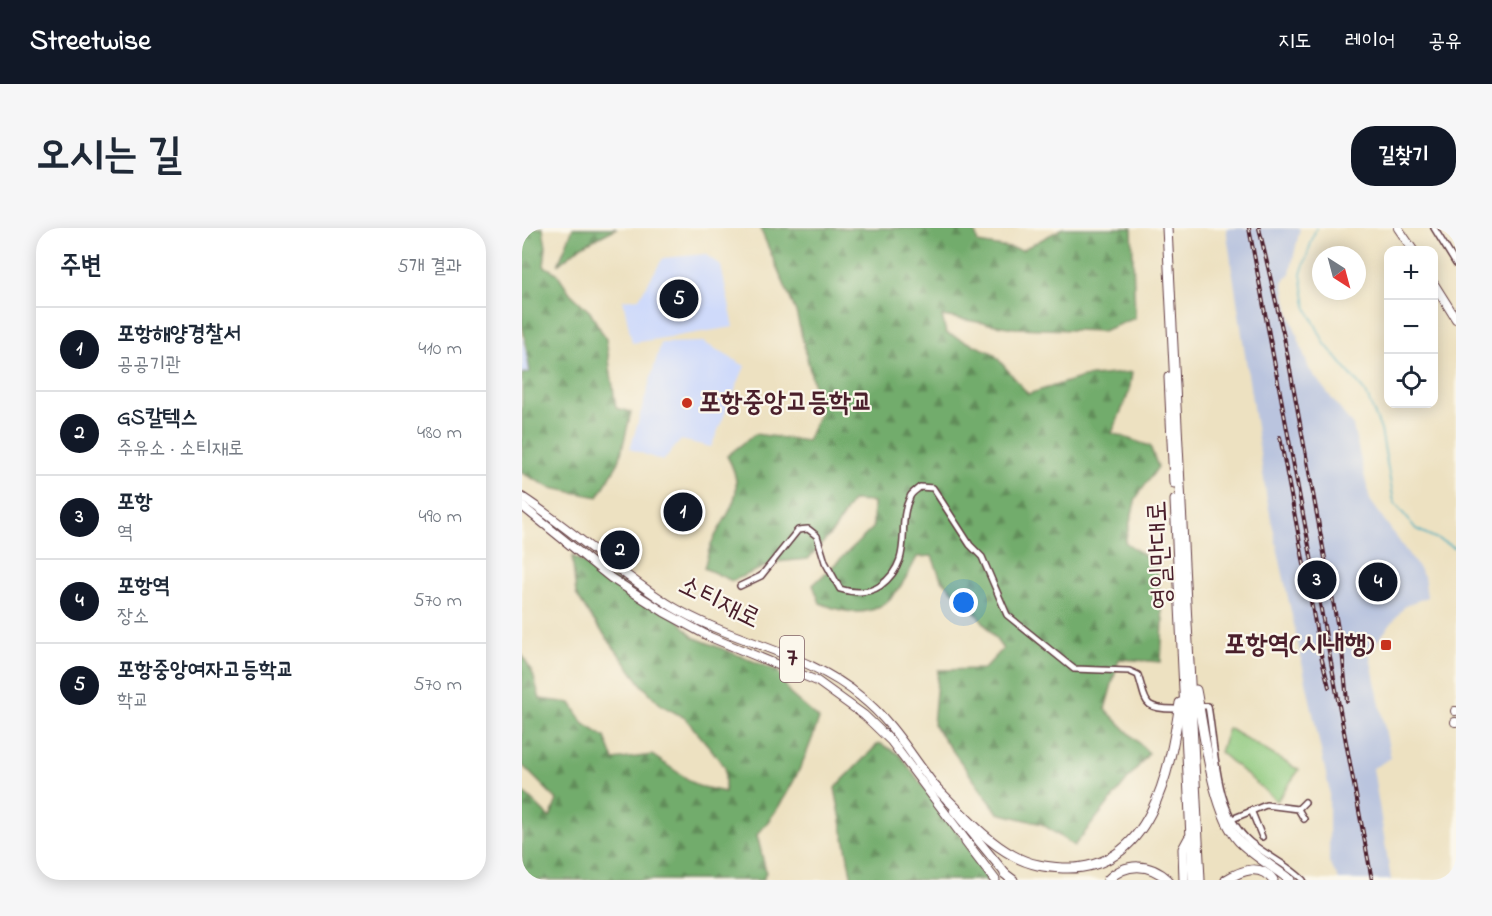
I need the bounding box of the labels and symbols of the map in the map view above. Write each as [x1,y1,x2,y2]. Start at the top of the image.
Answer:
north arrow [1312,246,1366,300]
pin: 5 [660,276,698,322]
place label: 포항중앙고등학교 [699,384,873,423]
marker: 포항중앙고등학교 [680,396,694,410]
pin: 1 [664,490,702,534]
street label: 영일만대로 [1139,500,1183,610]
pin: 2 [600,528,640,572]
pin: 3 [1298,558,1336,602]
pin: 4 [1358,560,1398,604]
street label: 소티재로 [671,566,767,640]
your location [949,588,978,617]
place label: 포항역(시내행) [1224,626,1374,665]
road number: 7 [780,636,804,682]
marker: 포항역(시내행) [1379,638,1393,652]

